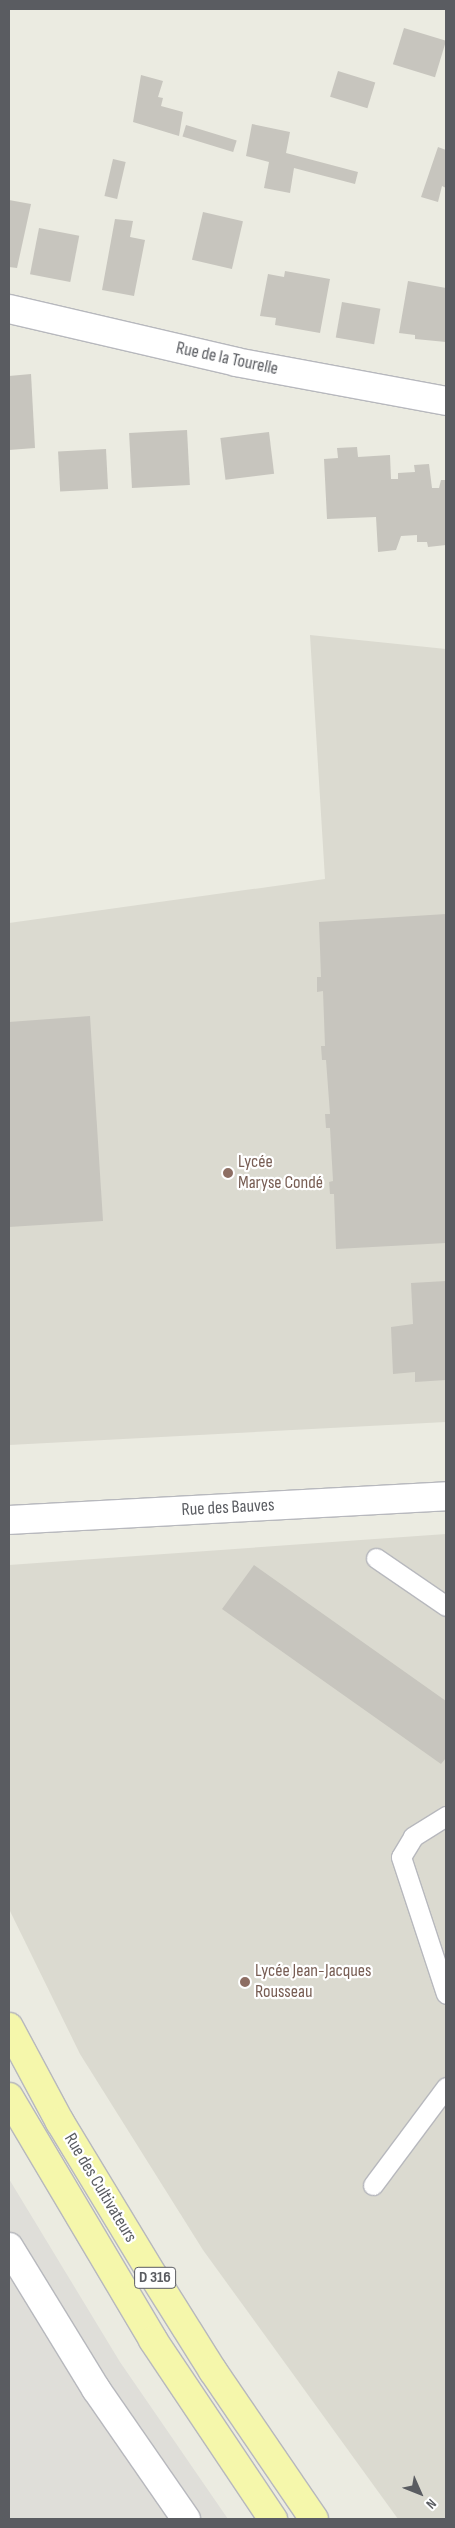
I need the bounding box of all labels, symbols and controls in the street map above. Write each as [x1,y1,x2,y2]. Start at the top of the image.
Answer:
street label: Rue de la Tourelle [174,338,280,380]
place label: Lycée Maryse Condé [238,1152,323,1194]
marker: Lycée Maryse Condé [222,1167,234,1179]
street label: Rue des Bauves [181,1495,275,1521]
place label: Lycée Jean-Jacques Rousseau [255,1961,371,2004]
marker: Lycée Jean-Jacques Rousseau [239,1976,251,1988]
street label: Rue des Cultivateurs [59,2130,141,2246]
road number: D 316 [134,2264,176,2292]
north arrow [395,2468,445,2518]
text: N [422,2495,440,2512]

